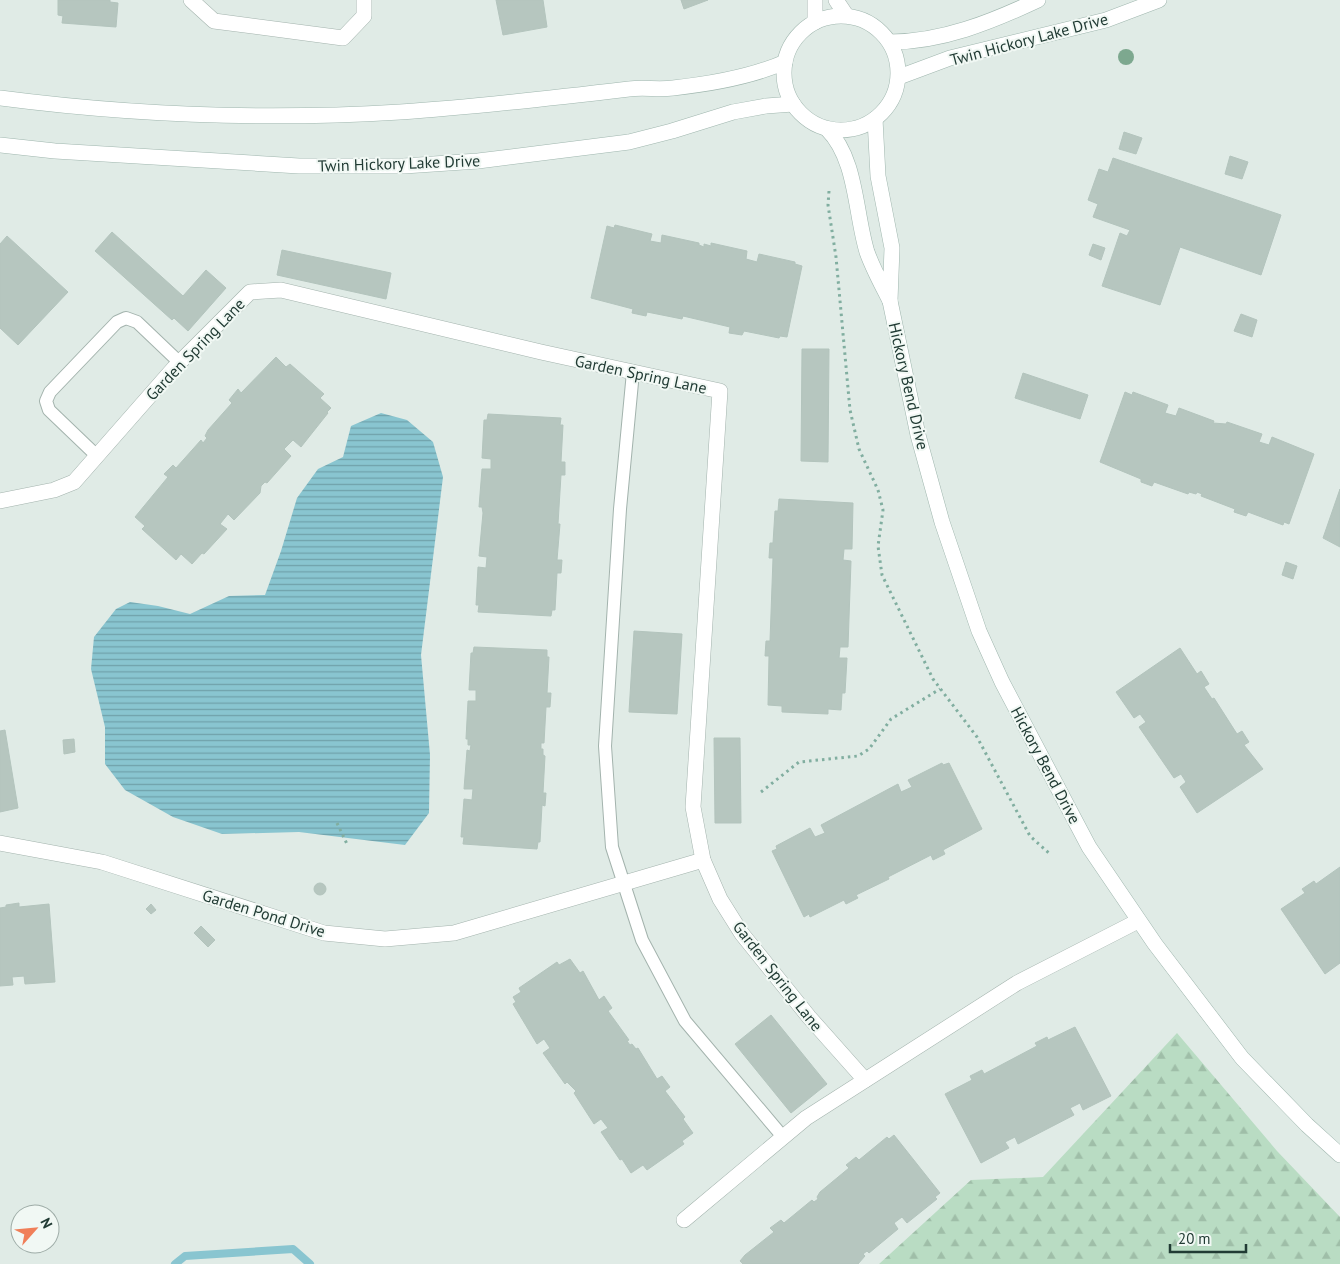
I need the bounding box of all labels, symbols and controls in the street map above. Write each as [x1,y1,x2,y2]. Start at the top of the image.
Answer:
street label: Twin Hickory Lake Drive [948,8,1110,70]
street label: Twin Hickory Lake Drive [317,150,481,176]
street label: Garden Spring Lane [141,294,249,404]
street label: Hickory Bend Drive [885,320,933,452]
street label: Garden Spring Lane [573,350,709,398]
street label: Hickory Bend Drive [1007,703,1085,827]
street label: Garden Pond Drive [200,885,328,941]
street label: Garden Spring Lane [729,917,827,1035]
north arrow [10,1204,60,1254]
text: N [36,1215,57,1231]
scale bar [1170,1222,1246,1254]
text: 20 m [1178,1229,1211,1248]

